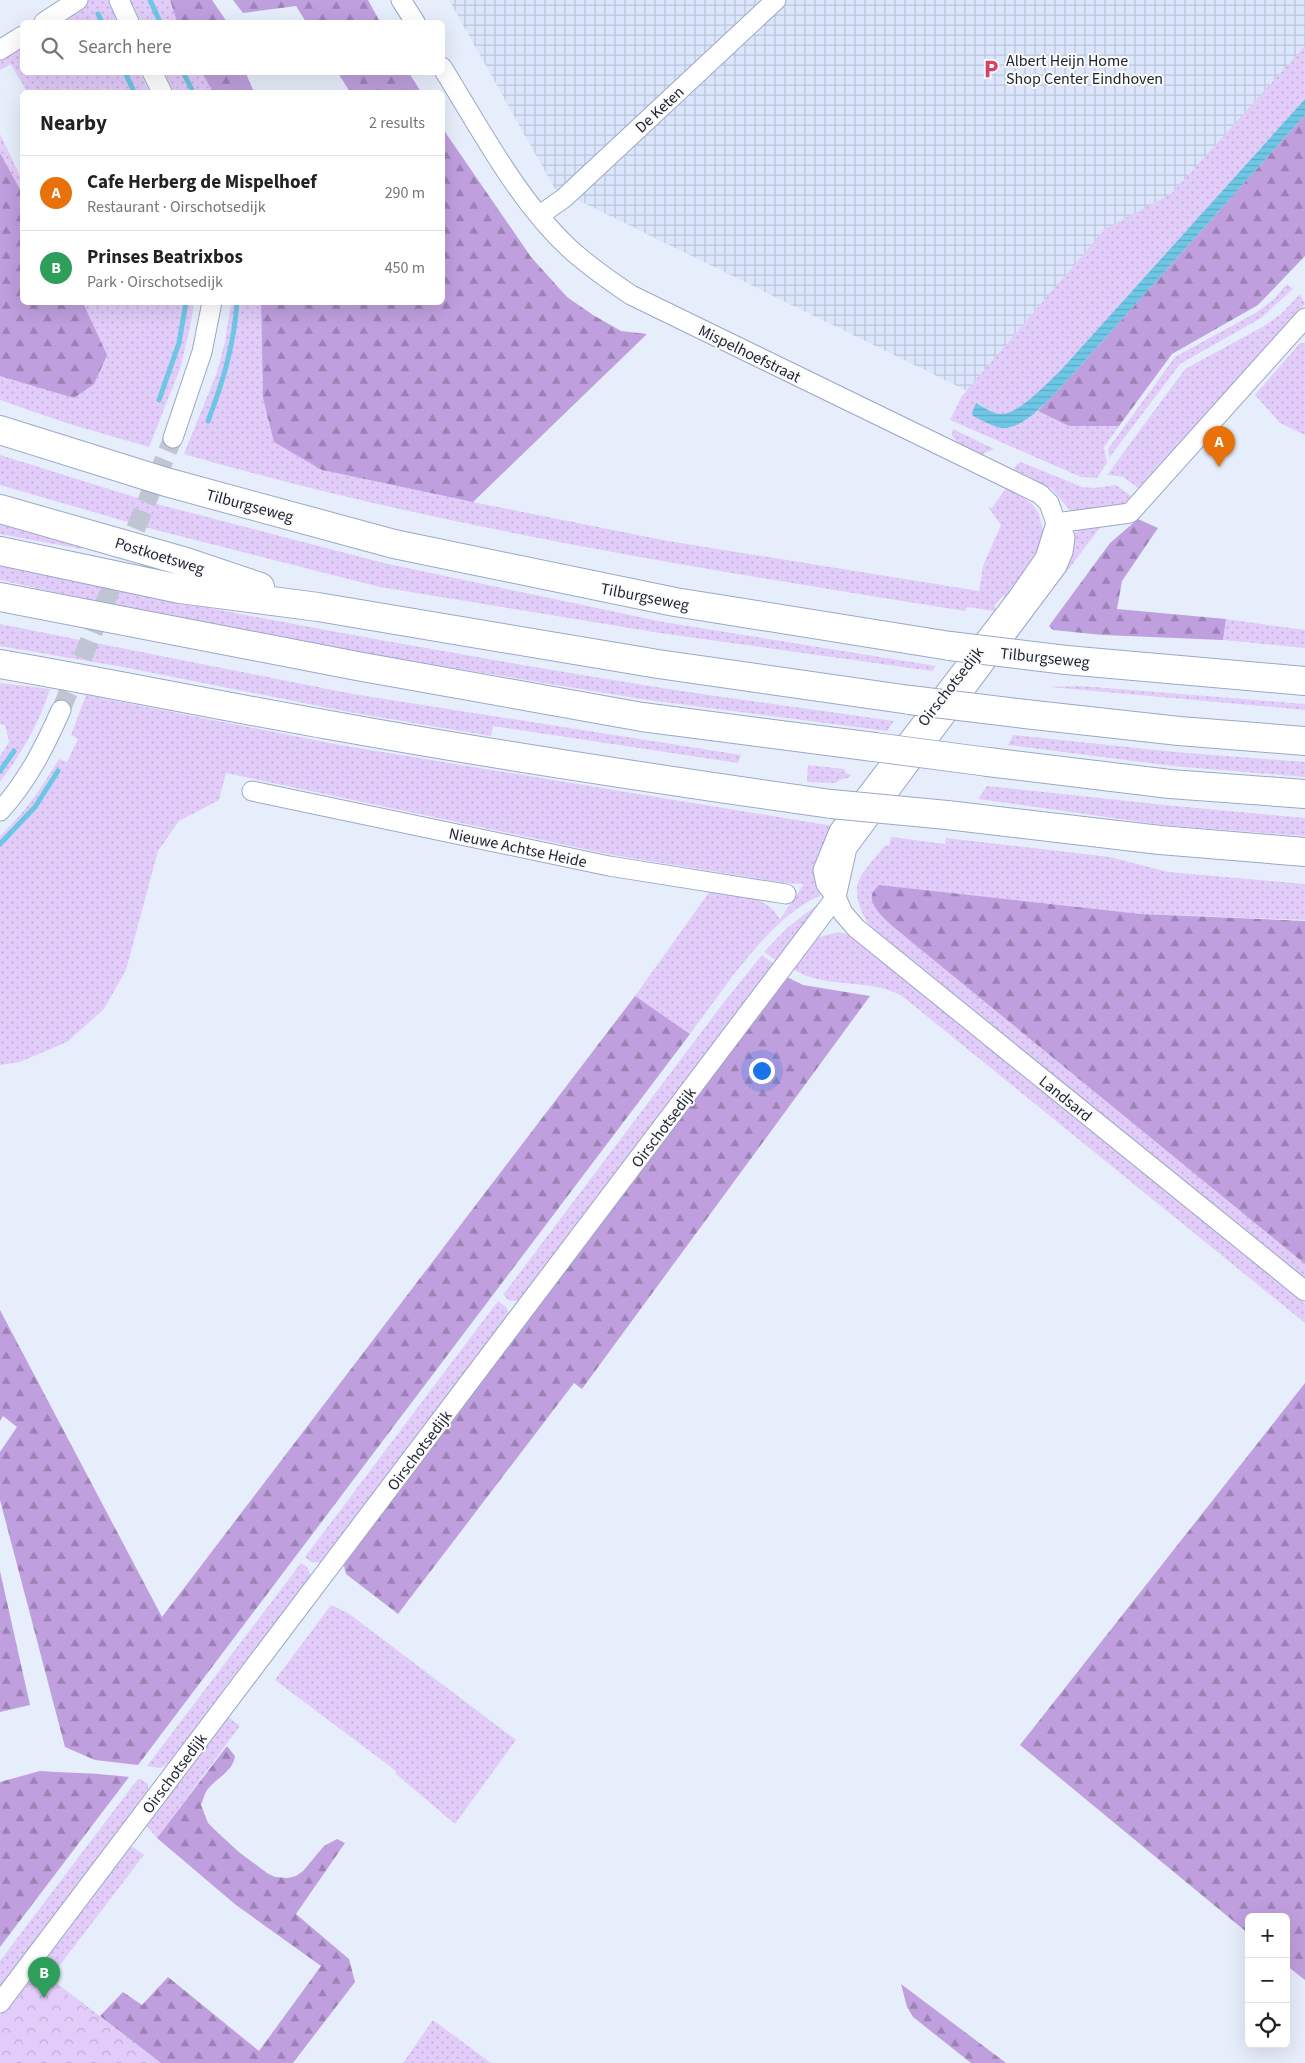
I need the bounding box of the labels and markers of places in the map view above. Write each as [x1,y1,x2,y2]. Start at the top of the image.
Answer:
place label: Albert Heijn Home Shop Center Eindhoven [1006,50,1163,90]
parking icon: Albert Heijn Home Shop Center Eindhoven [980,58,1002,80]
pin: A [1203,426,1235,467]
pin: B [28,1957,60,1998]

